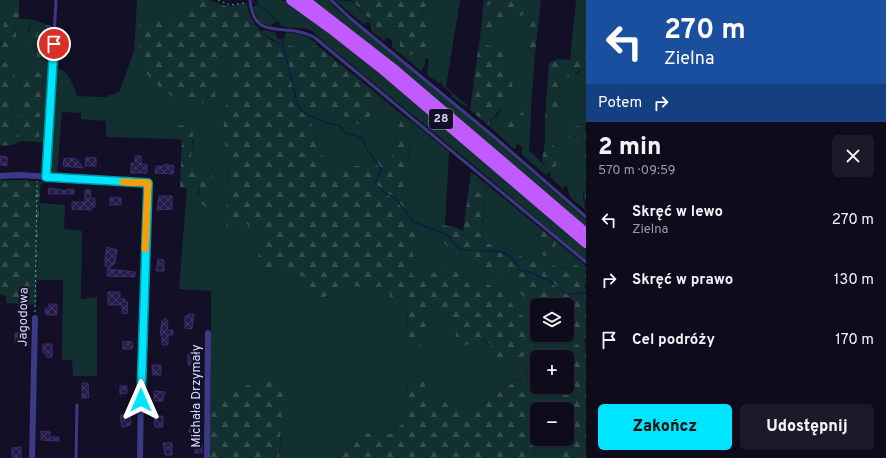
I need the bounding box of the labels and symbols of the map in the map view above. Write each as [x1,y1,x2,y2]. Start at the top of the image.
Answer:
pin [37,27,71,61]
road number: 28 [429,109,453,129]
street label: Jagodowa [15,287,33,347]
street label: Michała Drzymały [189,344,205,448]
position arrow [120,379,162,421]

